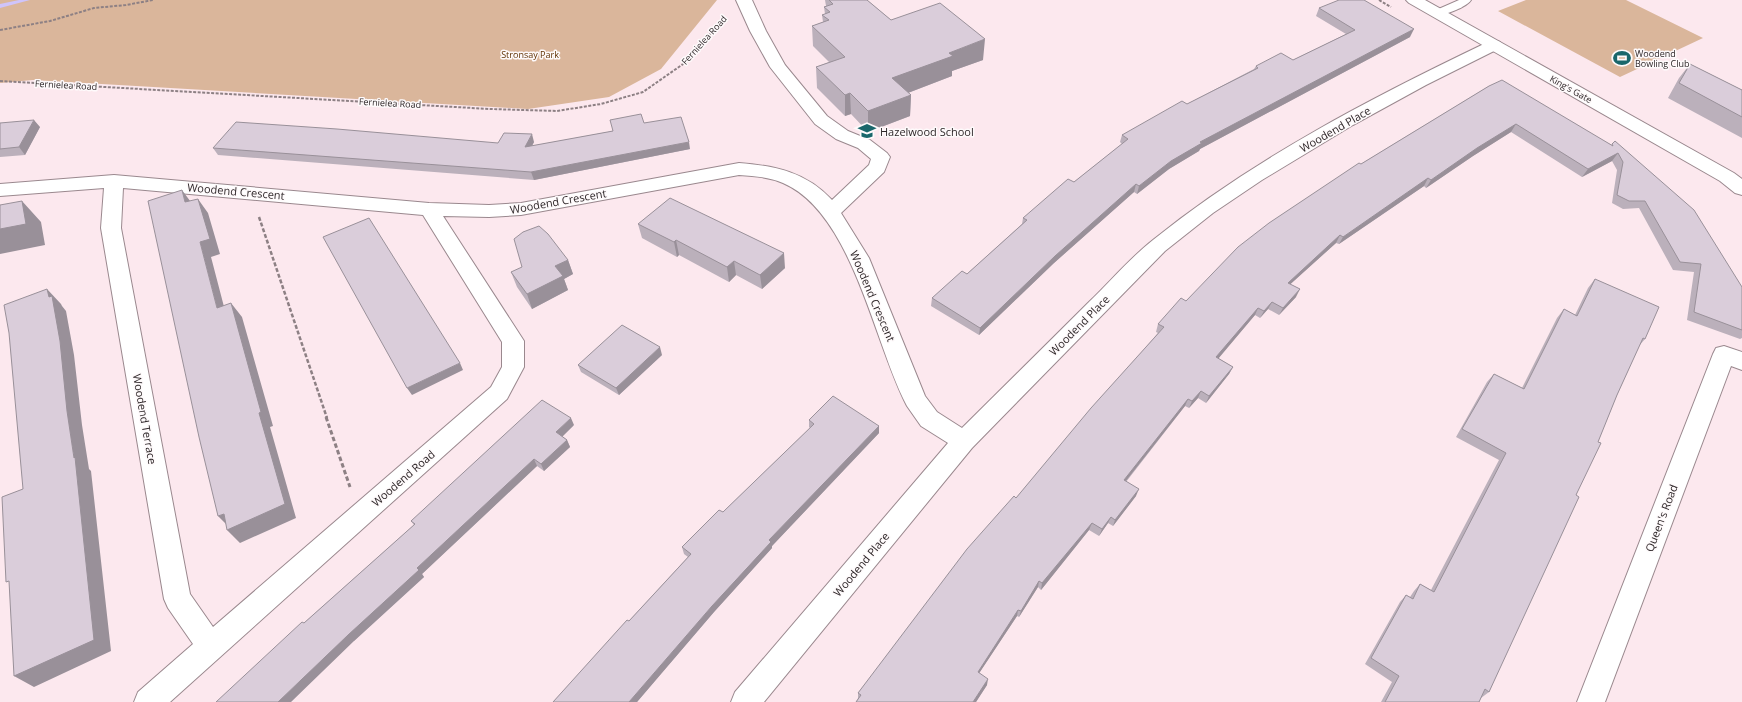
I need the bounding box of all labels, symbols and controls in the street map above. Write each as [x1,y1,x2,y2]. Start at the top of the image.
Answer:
street label: Fernielea Road [678,12,730,68]
place label: Woodend Bowling Club [1635,47,1689,70]
park label: Stronsay Park [501,48,559,61]
sports icon: Woodend Bowling Club [1612,48,1632,68]
street label: King's Gate [1547,72,1595,106]
street label: Fernielea Road [35,77,97,93]
street label: Fernielea Road [359,95,421,111]
street label: Woodend Place [1297,103,1373,155]
school or university icon: Hazelwood School [857,121,877,141]
place label: Hazelwood School [880,124,974,139]
street label: Woodend Crescent [187,179,285,203]
street label: Woodend Crescent [509,185,607,217]
street label: Woodend Crescent [847,248,899,344]
street label: Woodend Place [1046,292,1112,358]
street label: Woodend Terrace [130,373,160,465]
street label: Woodend Road [368,446,438,510]
street label: Queen's Road [1641,482,1681,554]
street label: Woodend Place [830,529,892,599]

